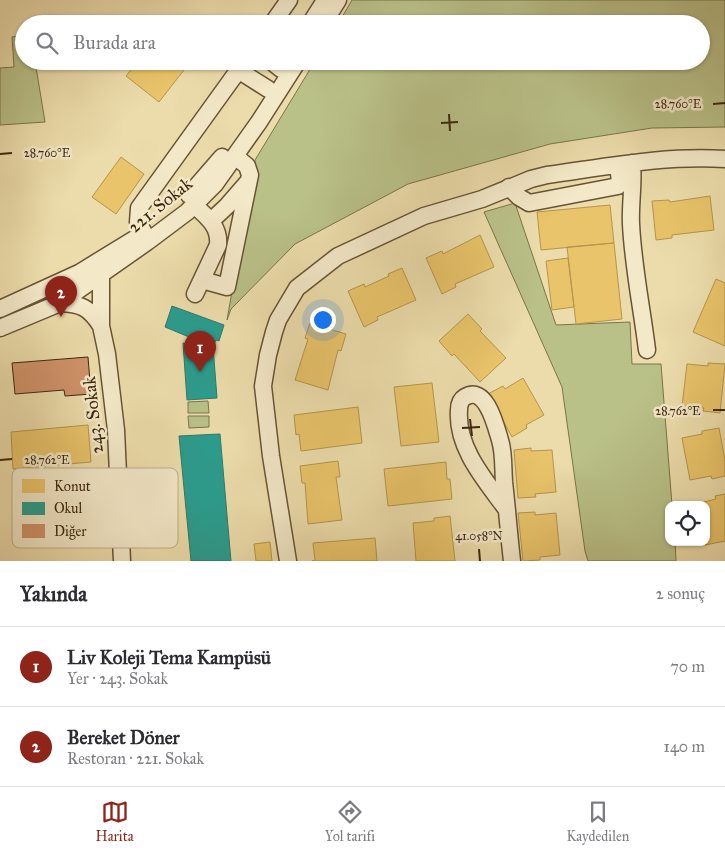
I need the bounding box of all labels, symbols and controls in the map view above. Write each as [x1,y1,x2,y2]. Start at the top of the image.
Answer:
search box [15,15,710,70]
icon: search [33,29,61,57]
text: Burada ara [73,31,156,54]
text: 28.760°E [655,97,702,111]
text: 28.760°E [24,146,71,160]
street label: 221. Sokak [123,172,197,238]
pin: 2 [45,276,77,317]
your location [310,307,336,333]
pin: 1 [184,331,216,372]
street label: 243. Sokak [78,375,108,455]
text: 28.762°E [655,404,701,418]
text: 28.762°E [24,453,70,467]
legend [12,468,178,548]
text: Konut [54,478,91,495]
text: Okul [54,500,83,517]
map controls [665,501,710,546]
button: locate [665,501,710,546]
text: Diğer [54,523,87,540]
text: 41.058°N [455,529,503,543]
text: Yakında [20,581,87,607]
text: 2 sonuç [656,584,705,603]
text: Liv Koleji Tema Kampüsü [67,646,271,669]
text: 1 [33,657,39,676]
text: 70 m [670,657,705,676]
text: Yer · 243. Sokak [67,669,168,688]
text: Bereket Döner [67,726,180,749]
text: 2 [32,737,40,756]
text: 140 m [664,737,705,756]
text: Restoran · 221. Sokak [67,749,204,768]
tab: Harita [96,798,134,845]
tab: Yol tarifi [325,798,375,845]
tab: Kaydedilen [566,798,629,845]

